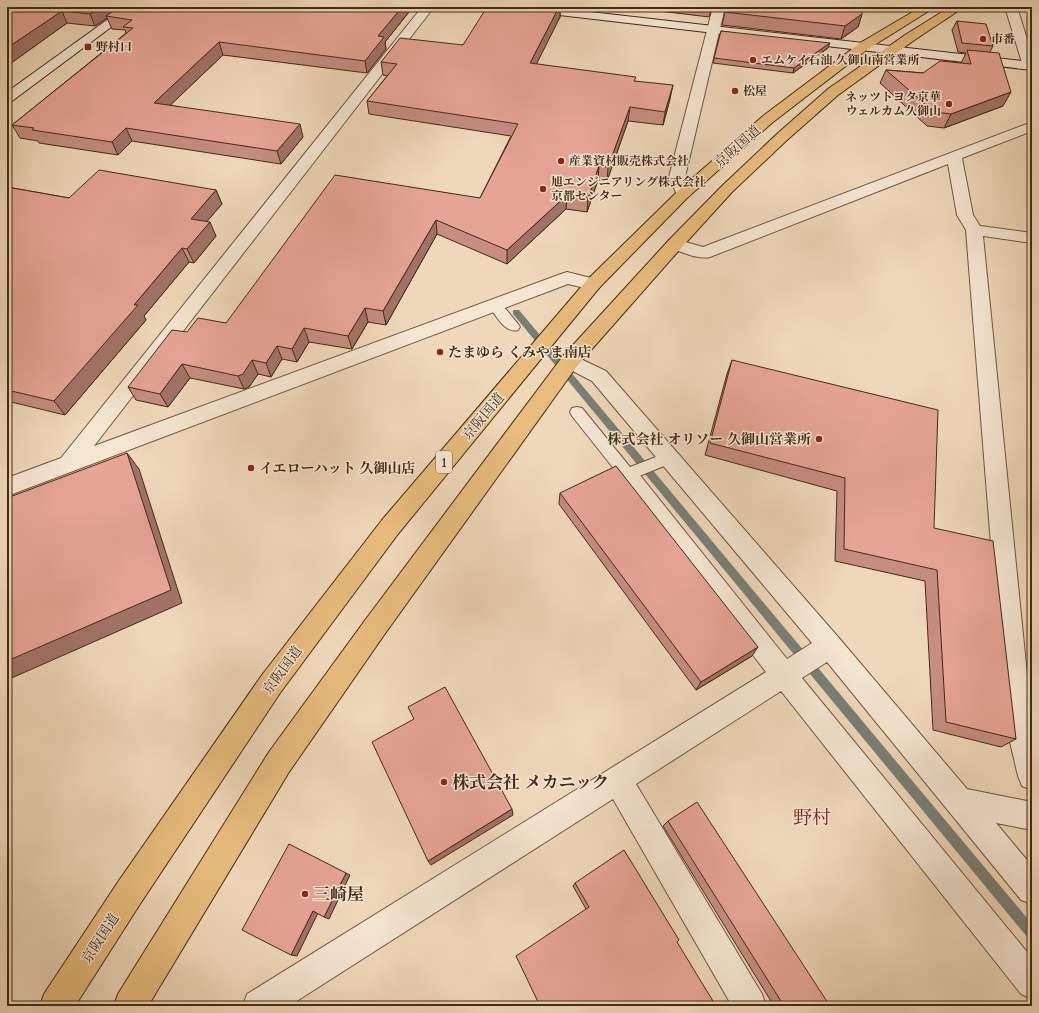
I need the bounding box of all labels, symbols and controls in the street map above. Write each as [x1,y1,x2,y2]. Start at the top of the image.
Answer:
place label: 市番 [991,31,1015,47]
marker: 市番 [978,34,988,44]
place label: 野村口 [96,39,132,55]
marker: 野村口 [83,42,93,52]
place label: エムケイ石油 久御山南営業所 [761,52,919,68]
marker: エムケイ石油 久御山南営業所 [748,55,758,65]
place label: 松屋 [743,83,767,99]
marker: 松屋 [730,86,740,96]
place label: ネッツトヨタ京華 ウェルカム久御山 [845,89,941,119]
marker: ネッツトヨタ京華 ウェルカム久御山 [944,99,954,109]
street label: 京阪国道 [710,121,765,172]
place label: 産業資材販売株式会社 [569,153,689,169]
marker: 産業資材販売株式会社 [556,156,566,166]
place label: 旭エンジニアリング株式会社 京都センター [551,174,706,204]
marker: 旭エンジニアリング株式会社 京都センター [538,184,548,194]
place label: たまゆら くみやま南店 [448,343,592,362]
marker: たまゆら くみやま南店 [435,347,445,357]
street label: 京阪国道 [458,389,509,444]
place label: 株式会社 オリソー 久御山営業所 [607,430,811,449]
marker: 株式会社 オリソー 久御山営業所 [814,434,824,444]
road number: 1 [436,451,452,473]
place label: イエローハット 久御山店 [259,459,416,478]
marker: イエローハット 久御山店 [246,463,256,473]
street label: 京阪国道 [258,642,307,699]
place label: 株式会社 メカニック [452,771,609,794]
marker: 株式会社 メカニック [439,777,449,787]
district label: 野村 [793,805,831,831]
place label: 三崎屋 [313,883,364,906]
marker: 三崎屋 [300,889,310,899]
street label: 京阪国道 [77,910,124,967]

